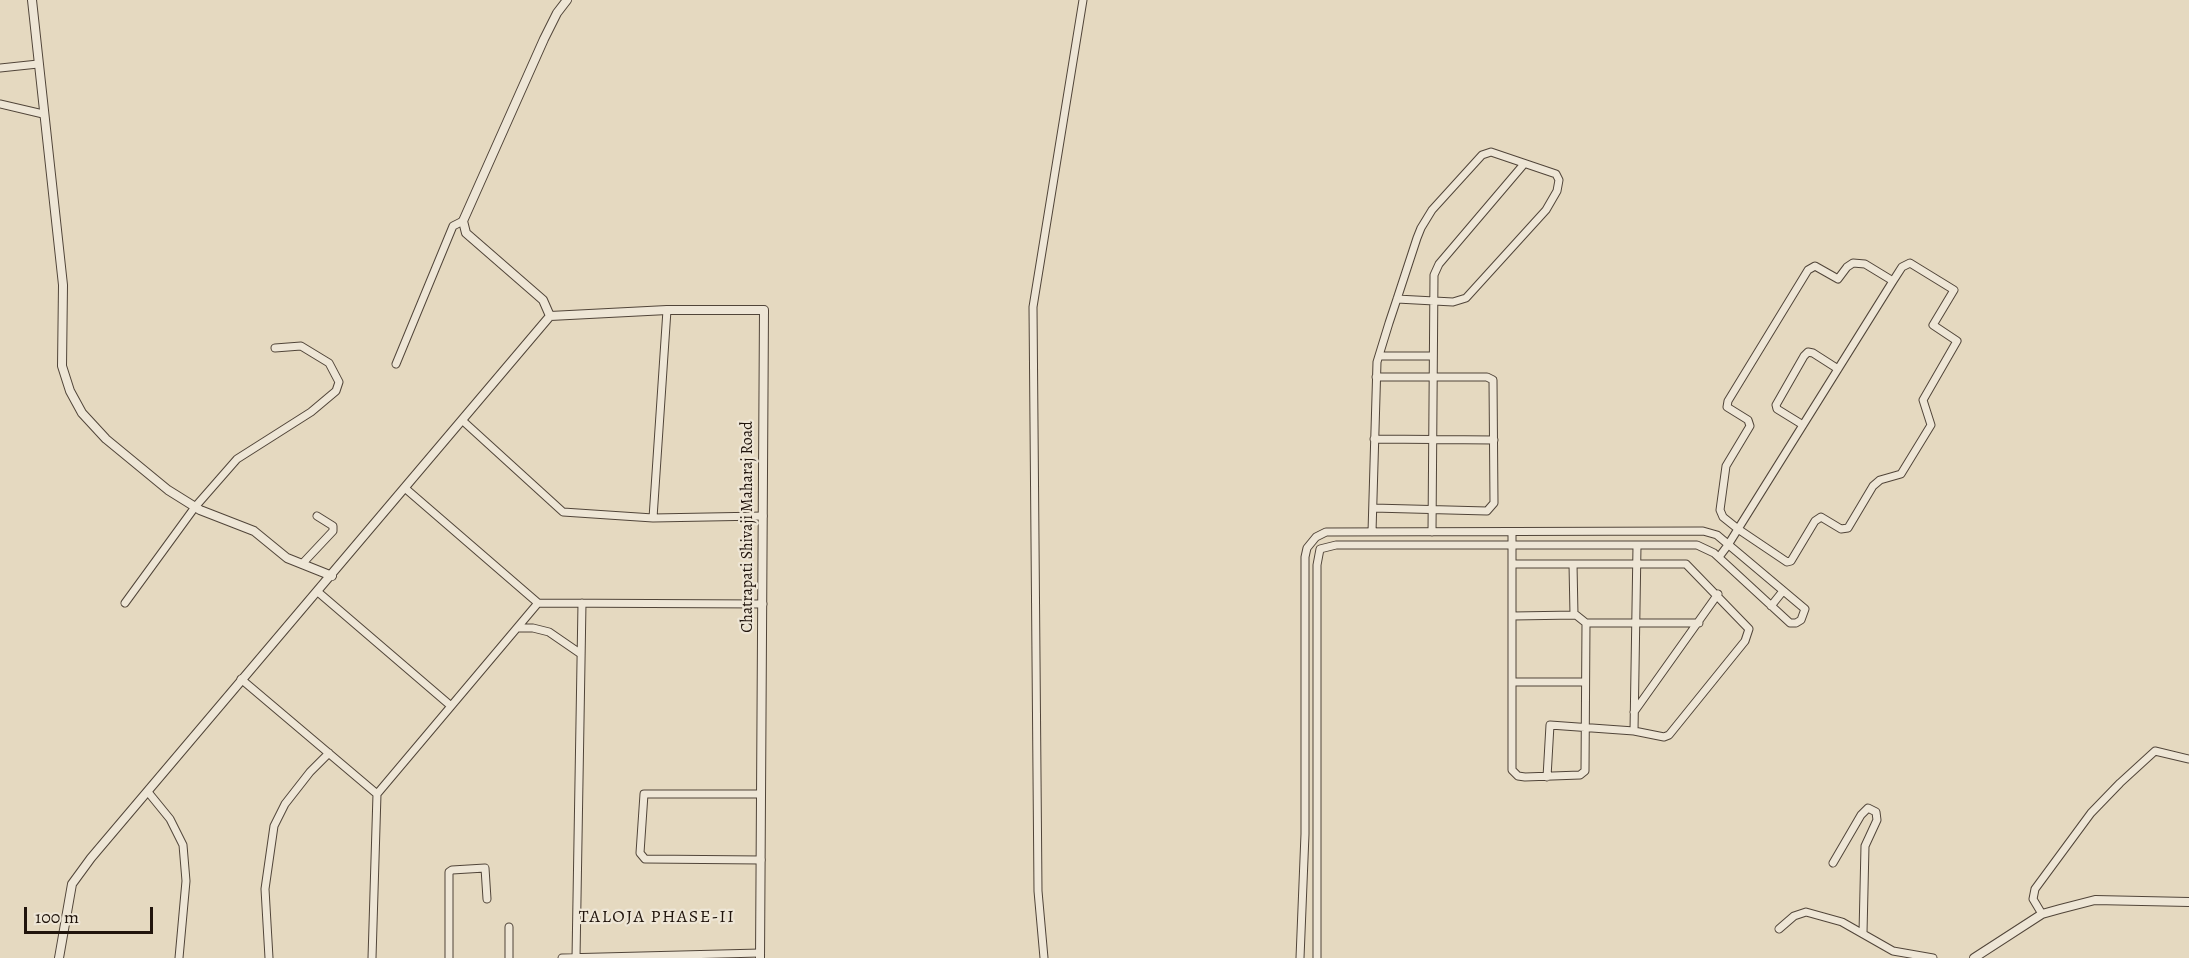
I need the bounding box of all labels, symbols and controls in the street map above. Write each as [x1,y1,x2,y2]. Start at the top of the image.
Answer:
street label: Chatrapati Shivaji Maharaj Road [738,421,758,633]
scale bar [27,895,156,933]
text: 100 m [35,905,79,929]
district label: TALOJA PHASE-II [579,907,735,929]

